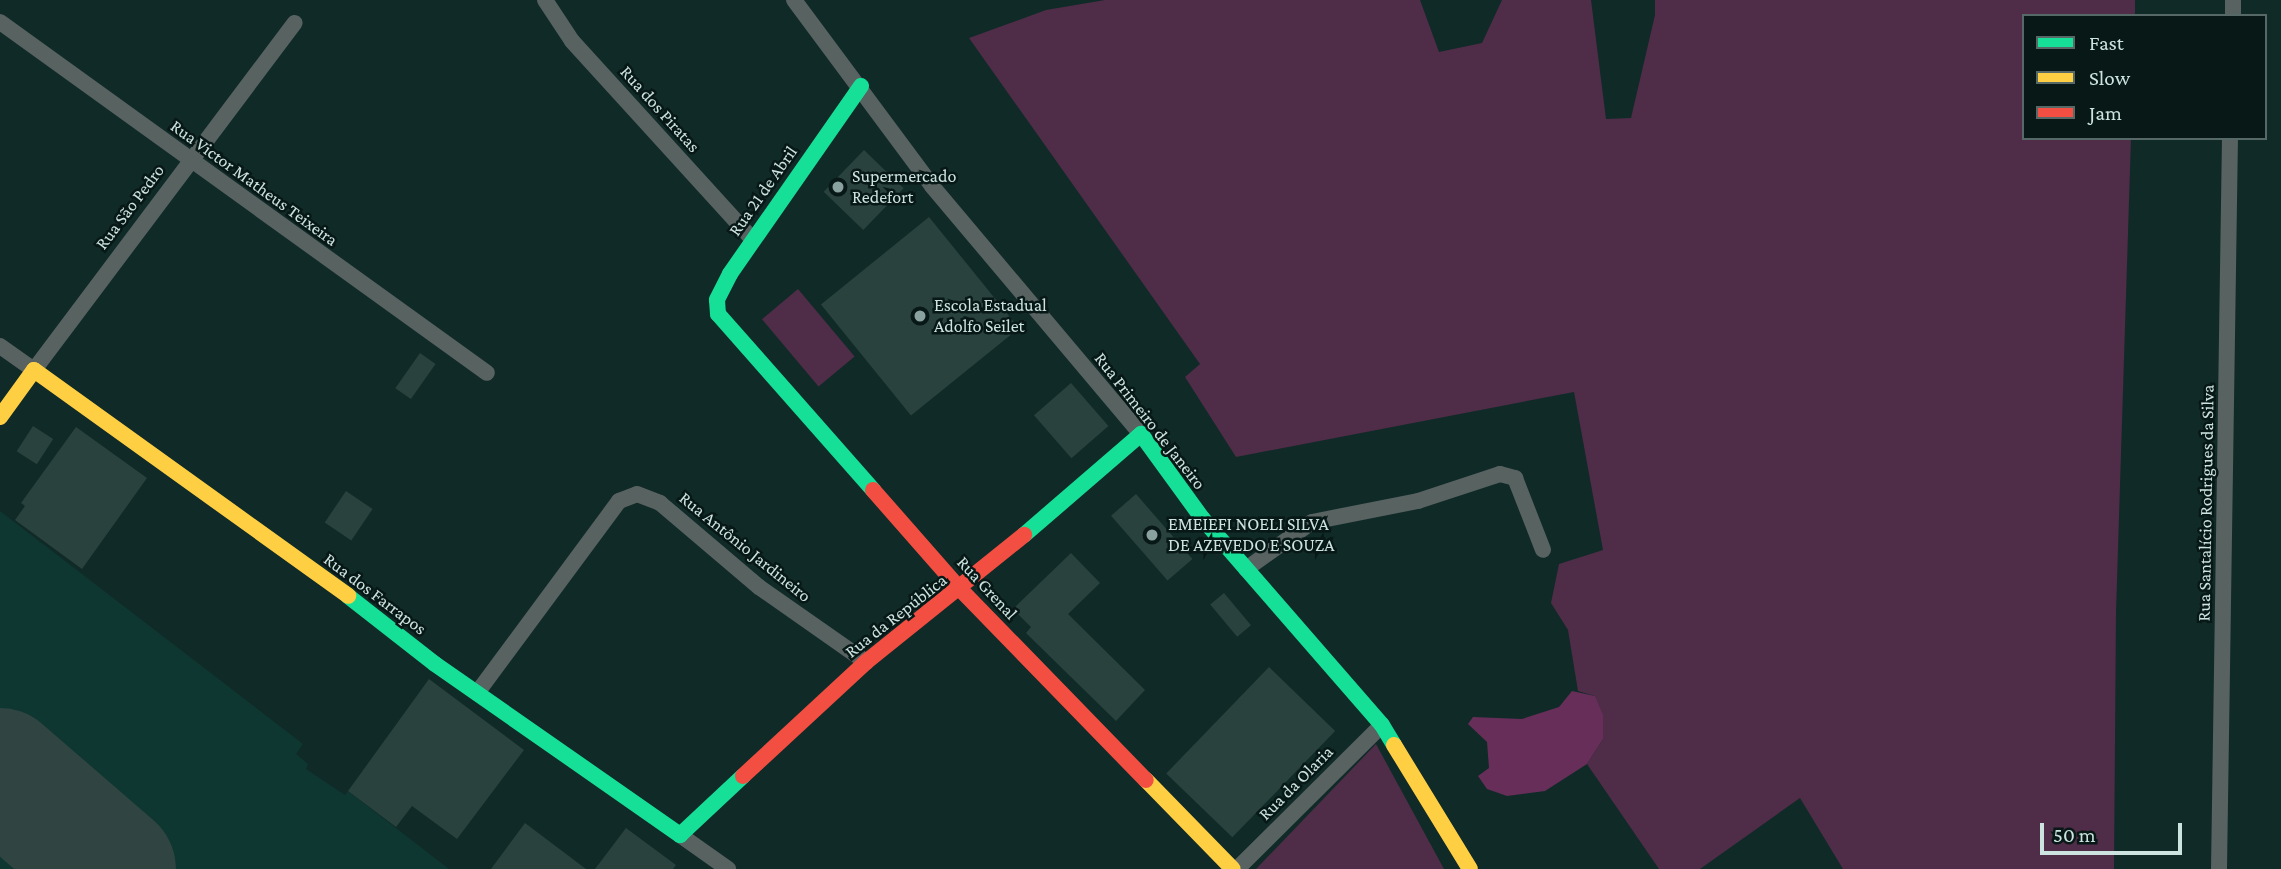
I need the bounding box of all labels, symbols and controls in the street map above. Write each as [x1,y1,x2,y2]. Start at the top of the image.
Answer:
legend [2022,14,2267,140]
text: Fast [2089,31,2124,55]
street label: Rua dos Piratas [615,61,705,157]
text: Slow [2089,66,2130,90]
text: Jam [2089,101,2122,125]
street label: Rua Victor Matheus Teixeira [166,115,342,251]
street label: Rua 21 de Abril [724,142,802,240]
street label: Rua São Pedro [91,160,169,254]
place label: Supermercado Redefort [852,166,956,208]
marker: Supermercado Redefort [830,179,846,195]
place label: Escola Estadual Adolfo Seilet [934,295,1047,338]
marker: Escola Estadual Adolfo Seilet [912,308,928,324]
street label: Rua Primeiro de Janeiro [1090,348,1210,494]
street label: Rua Santalício Rodrigues da Silva [2193,384,2219,622]
street label: Rua Antônio Jardineiro [675,487,815,607]
place label: EMEIEFI NOELI SILVA DE AZEVEDO E SOUZA [1168,514,1334,556]
marker: EMEIEFI NOELI SILVA DE AZEVEDO E SOUZA [1142,525,1162,545]
street label: Rua dos Farrapos [319,548,431,640]
street label: Rua Grenal [952,552,1022,624]
street label: Rua da República [841,570,951,662]
street label: Rua da Olaria [1254,741,1338,825]
scale bar [2043,810,2185,854]
text: 50 m [2053,823,2096,847]

